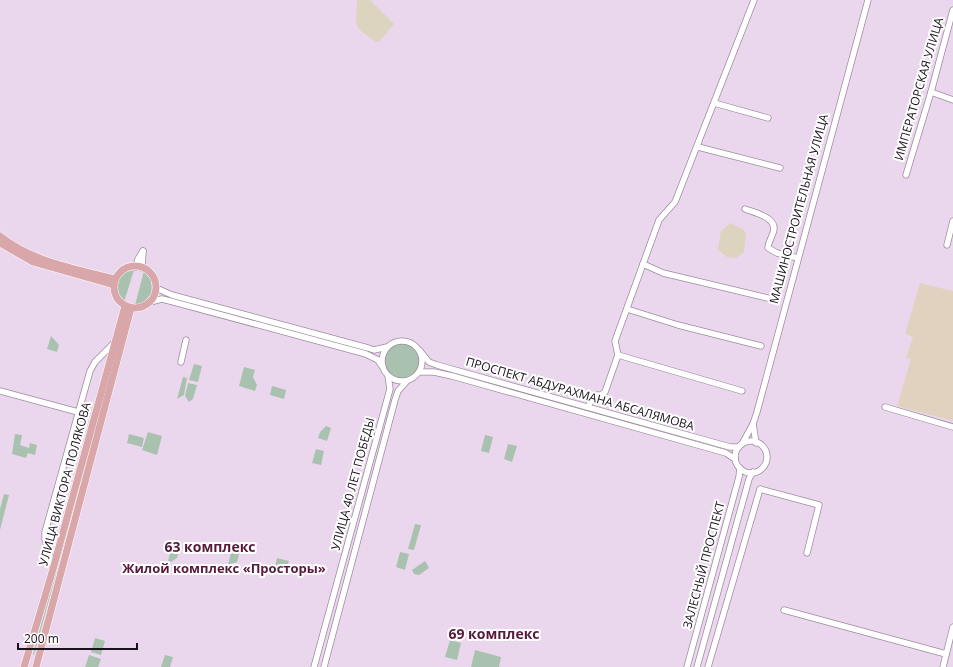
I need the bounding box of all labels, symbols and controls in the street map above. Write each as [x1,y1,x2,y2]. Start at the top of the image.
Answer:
street label: ИМПЕРАТОРСКАЯ УЛИЦА [890,15,947,162]
street label: МАШИНОСТРОИТЕЛЬНАЯ УЛИЦА [765,112,832,306]
street label: ПРОСПЕКТ АБДУРАХМАНА АБСАЛЯМОВА [464,353,697,434]
street label: УЛИЦА ВИКТОРА ПОЛЯКОВА [34,400,95,568]
street label: УЛИЦА 40 ЛЕТ ПОБЕДЫ [327,416,378,552]
street label: ЗАЛЕСНЫЙ ПРОСПЕКТ [678,499,729,630]
district label: 63 комплекс [164,537,256,556]
district label: Жилой комплекс «Просторы» [122,559,326,577]
district label: 69 комплекс [448,624,540,643]
scale bar [18,625,137,651]
text: 200 m [24,630,59,647]

